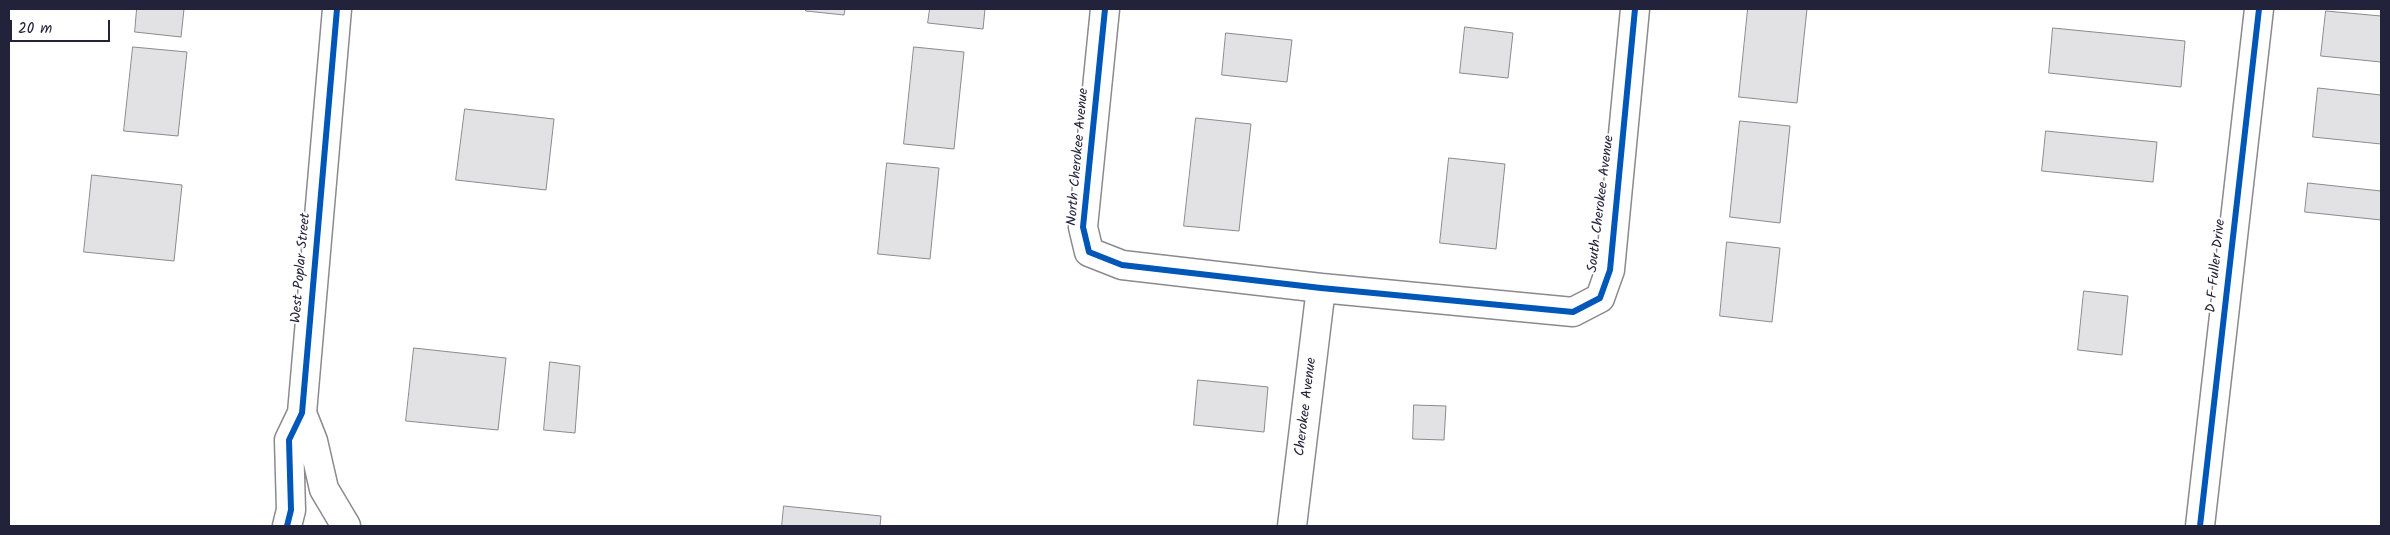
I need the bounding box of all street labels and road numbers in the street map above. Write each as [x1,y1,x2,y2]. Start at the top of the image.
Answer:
street label: North Cherokee Avenue [1065,87,1093,227]
street label: South Cherokee Avenue [1585,134,1619,274]
street label: West Poplar Street [289,212,315,324]
street label: D F Fuller Drive [2204,218,2230,314]
street label: Cherokee Avenue [1293,357,1321,457]

